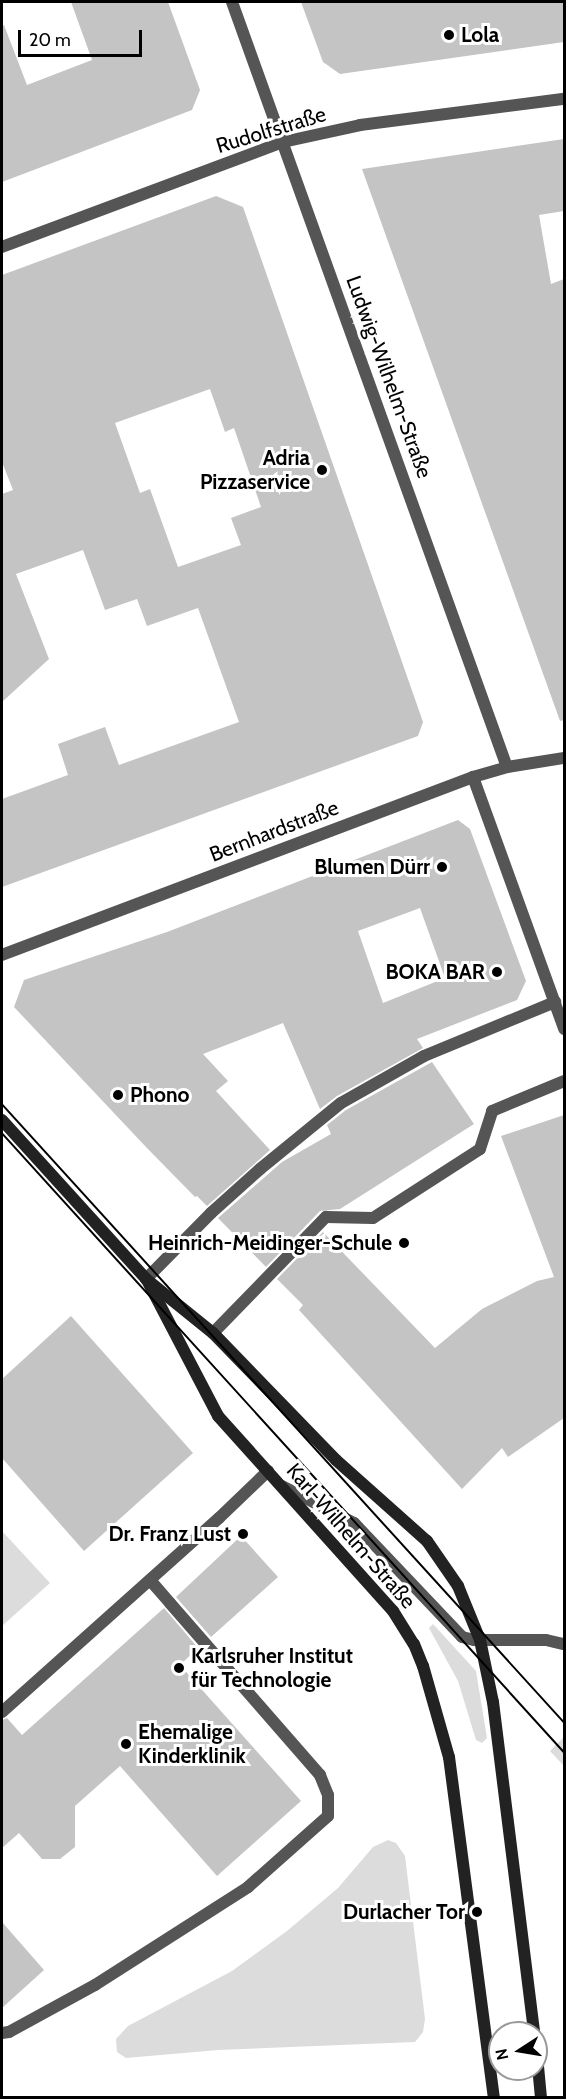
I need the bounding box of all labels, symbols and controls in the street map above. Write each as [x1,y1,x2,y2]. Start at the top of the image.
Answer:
scale bar [21,18,146,56]
place label: Lola [461,22,499,48]
marker: Lola [442,28,456,42]
text: 20 m [29,29,71,51]
street label: Rudolfstraße [213,101,329,159]
street label: Ludwig-Wilhelm-Straße [341,272,437,482]
place label: Adria Pizzaservice [200,445,310,495]
marker: Adria Pizzaservice [315,463,329,477]
street label: Bernhardstraße [206,795,342,867]
place label: Blumen Dürr [314,854,430,880]
marker: Blumen Dürr [435,860,449,874]
place label: BOKA BAR [385,959,485,985]
marker: BOKA BAR [490,965,504,979]
place label: Phono [130,1082,189,1108]
marker: Phono [111,1088,125,1102]
place label: Heinrich-Meidinger-Schule [148,1230,392,1256]
marker: Heinrich-Meidinger-Schule [397,1236,411,1250]
street label: Karl-Wilhelm-Straße [281,1458,421,1614]
place label: Dr. Franz Lust [109,1521,231,1547]
marker: Dr. Franz Lust [236,1527,250,1541]
place label: Karlsruher Institut für Technologie [191,1643,353,1693]
marker: Karlsruher Institut für Technologie [172,1661,186,1675]
place label: Ehemalige Kinderklinik [138,1719,246,1769]
marker: Ehemalige Kinderklinik [119,1737,133,1751]
place label: Durlacher Tor [343,1899,465,1925]
marker: Durlacher Tor [470,1905,484,1919]
north arrow [488,2021,548,2081]
text: N [491,2047,512,2062]

